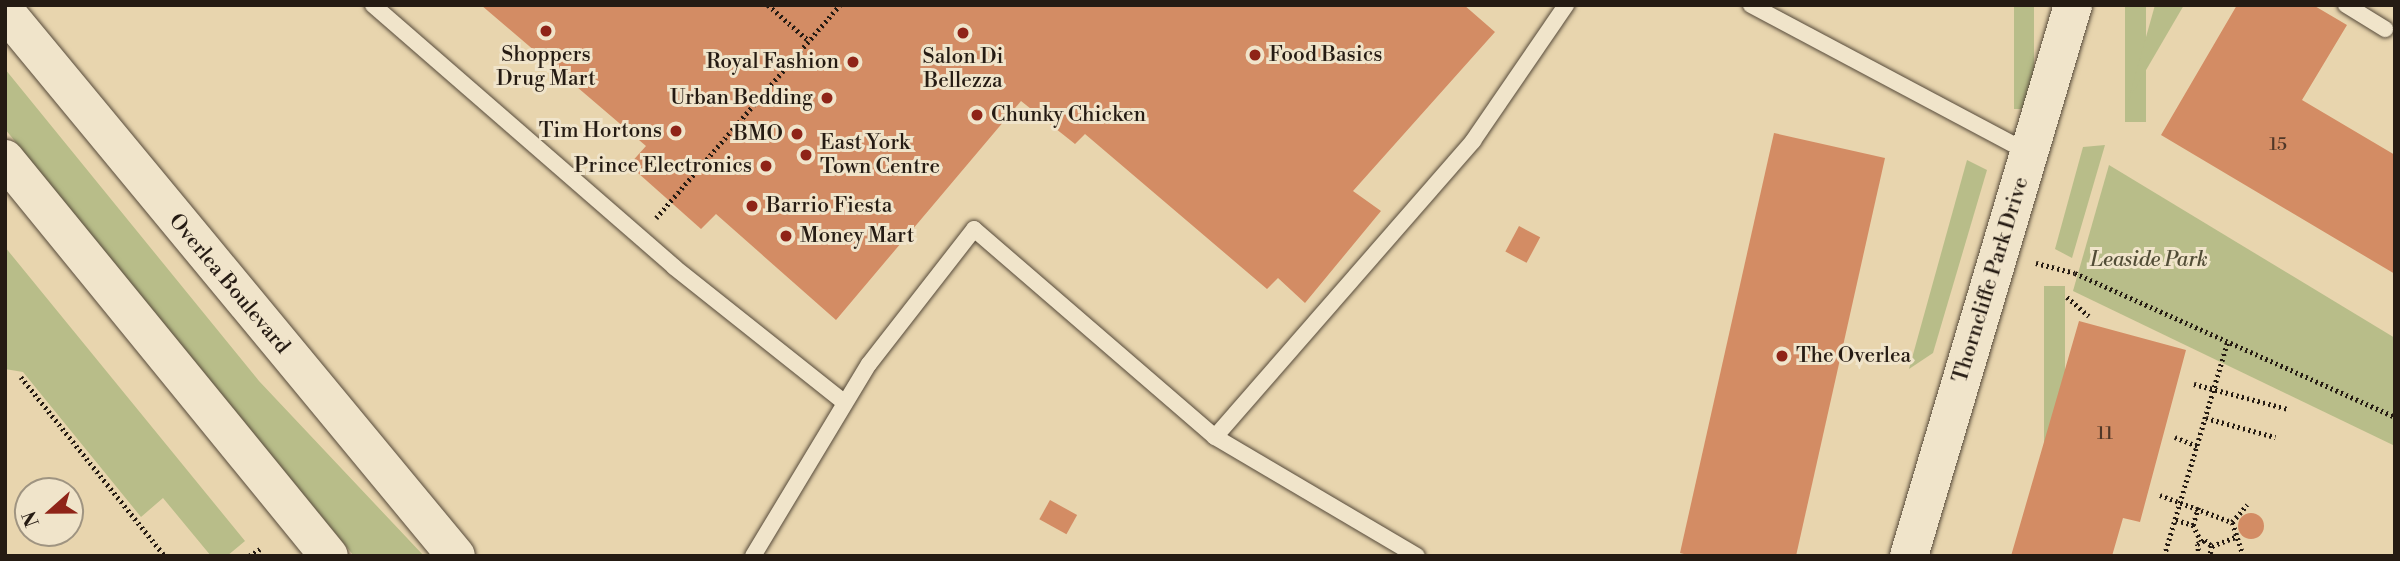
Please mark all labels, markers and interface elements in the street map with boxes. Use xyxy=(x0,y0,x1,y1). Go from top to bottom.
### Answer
marker: Shoppers Drug Mart xyxy=(538,23,554,39)
marker: Salon Di Bellezza xyxy=(955,25,971,41)
place label: Shoppers Drug Mart xyxy=(496,42,596,92)
place label: Food Basics xyxy=(1269,42,1382,68)
place label: Salon Di Bellezza xyxy=(923,44,1003,94)
marker: Food Basics xyxy=(1247,47,1263,63)
place label: Royal Fashion xyxy=(706,49,839,75)
marker: Royal Fashion xyxy=(845,54,861,70)
place label: Urban Bedding xyxy=(670,85,813,111)
marker: Urban Bedding xyxy=(819,90,835,106)
place label: Chunky Chicken xyxy=(991,102,1146,128)
marker: Chunky Chicken xyxy=(969,107,985,123)
place label: Tim Hortons xyxy=(539,118,662,144)
place label: BMO xyxy=(733,121,783,147)
marker: Tim Hortons xyxy=(668,123,684,139)
marker: BMO xyxy=(789,126,805,142)
place label: East York Town Centre xyxy=(820,130,940,180)
house number: 15 xyxy=(2269,134,2287,156)
marker: East York Town Centre xyxy=(798,147,814,163)
place label: Prince Electronics xyxy=(574,153,752,179)
marker: Prince Electronics xyxy=(758,158,774,174)
street label: Thorncliffe Park Drive xyxy=(1948,174,2034,386)
place label: Barrio Fiesta xyxy=(766,193,892,219)
marker: Barrio Fiesta xyxy=(744,198,760,214)
street label: Overlea Boulevard xyxy=(163,209,295,359)
place label: Money Mart xyxy=(800,223,914,249)
marker: Money Mart xyxy=(778,228,794,244)
park label: Leaside Park xyxy=(2090,247,2208,273)
place label: The Overlea xyxy=(1796,343,1911,369)
marker: The Overlea xyxy=(1774,348,1790,364)
house number: 11 xyxy=(2097,423,2113,445)
north arrow xyxy=(14,477,84,547)
text: N xyxy=(17,507,45,530)

